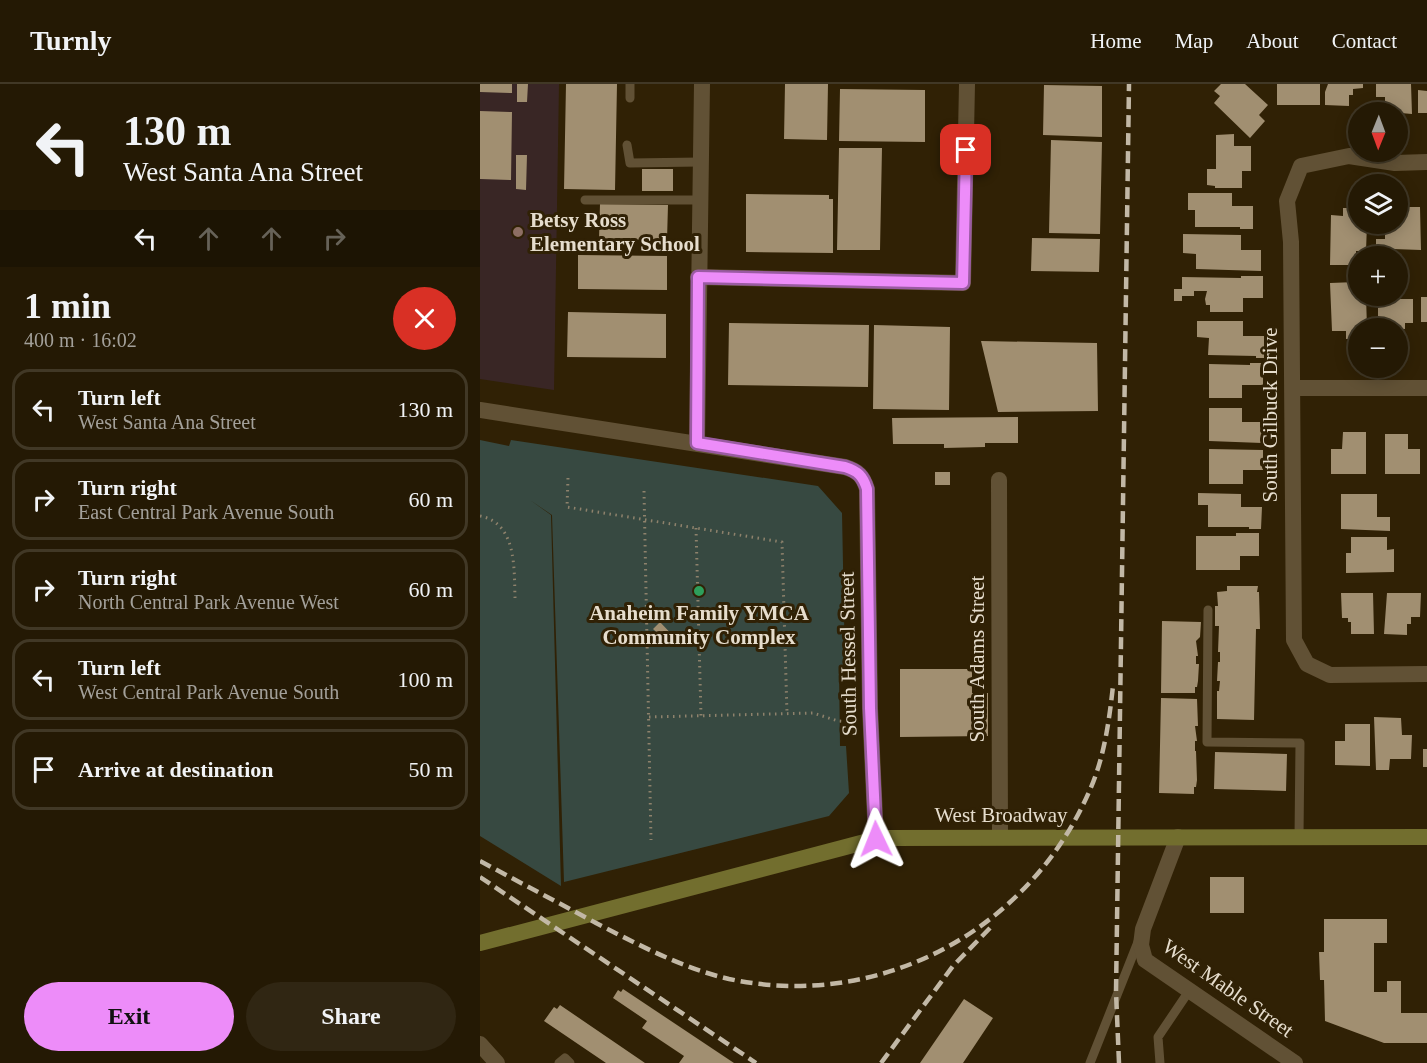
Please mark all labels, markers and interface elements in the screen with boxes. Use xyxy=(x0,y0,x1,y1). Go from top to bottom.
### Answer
text: Turnly xyxy=(30,25,111,56)
text: Home xyxy=(1090,29,1142,53)
text: Map xyxy=(1175,29,1213,53)
text: About xyxy=(1246,29,1299,53)
text: Contact xyxy=(1332,29,1397,53)
north arrow xyxy=(1348,102,1408,162)
map controls xyxy=(1348,102,1408,378)
icon: left xyxy=(24,108,102,186)
text: 130 m xyxy=(123,108,232,154)
pin xyxy=(940,124,991,175)
icon: arrive xyxy=(949,133,982,166)
text: West Santa Ana Street xyxy=(123,157,363,187)
button: layers xyxy=(1348,174,1408,234)
place label: Betsy Ross Elementary School xyxy=(530,208,700,256)
icon: left xyxy=(129,222,162,255)
icon: ahead xyxy=(192,222,225,255)
icon: ahead xyxy=(255,222,288,255)
icon: right xyxy=(318,222,351,255)
marker: Betsy Ross Elementary School xyxy=(511,225,525,239)
button: + xyxy=(1348,246,1408,306)
text: 1 min xyxy=(24,286,111,326)
button: close xyxy=(393,287,456,350)
button: − xyxy=(1348,318,1408,378)
street label: South Gilbuck Drive xyxy=(1258,328,1282,502)
text: 400 m · 16:02 xyxy=(24,329,137,351)
text: Turn left xyxy=(78,385,161,410)
icon: left xyxy=(27,393,60,426)
text: 130 m xyxy=(397,397,453,422)
text: West Santa Ana Street xyxy=(78,411,256,433)
text: Turn right xyxy=(78,475,177,500)
icon: right xyxy=(27,483,60,516)
text: 60 m xyxy=(408,487,453,512)
text: East Central Park Avenue South xyxy=(78,501,334,523)
text: Turn right xyxy=(78,565,177,590)
street label: South Hessel Street xyxy=(835,571,861,736)
icon: right xyxy=(27,573,60,606)
street label: South Adams Street xyxy=(965,575,989,742)
text: 60 m xyxy=(408,577,453,602)
marker: Anaheim Family YMCA Community Complex xyxy=(692,584,706,598)
text: North Central Park Avenue West xyxy=(78,591,339,613)
place label: Anaheim Family YMCA Community Complex xyxy=(589,601,810,649)
text: Turn left xyxy=(78,655,161,680)
icon: left xyxy=(27,663,60,696)
text: 100 m xyxy=(397,667,453,692)
text: West Central Park Avenue South xyxy=(78,681,339,703)
icon: arrive xyxy=(27,753,60,786)
text: Arrive at destination xyxy=(78,757,274,782)
text: 50 m xyxy=(408,757,453,782)
street label: West Broadway xyxy=(934,803,1068,827)
position arrow xyxy=(844,807,908,871)
street label: West Mable Street xyxy=(1158,934,1298,1042)
button: Exit xyxy=(24,982,234,1051)
button: Share xyxy=(246,982,456,1051)

